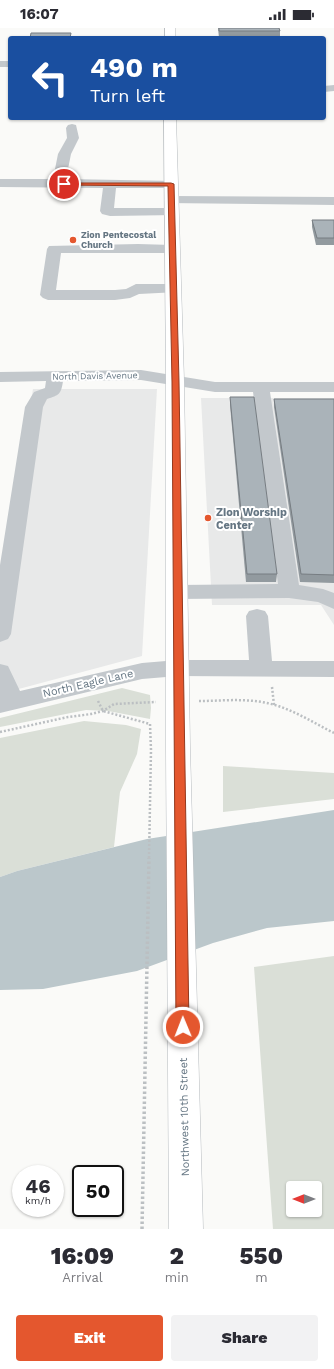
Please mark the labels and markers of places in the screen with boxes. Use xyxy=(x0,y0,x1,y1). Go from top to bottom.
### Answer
pin xyxy=(47,167,81,201)
place label: Zion Pentecostal Church xyxy=(81,230,156,250)
marker: Zion Pentecostal Church xyxy=(68,235,78,245)
place label: Zion Worship Center xyxy=(216,506,287,532)
marker: Zion Worship Center xyxy=(203,513,213,523)

